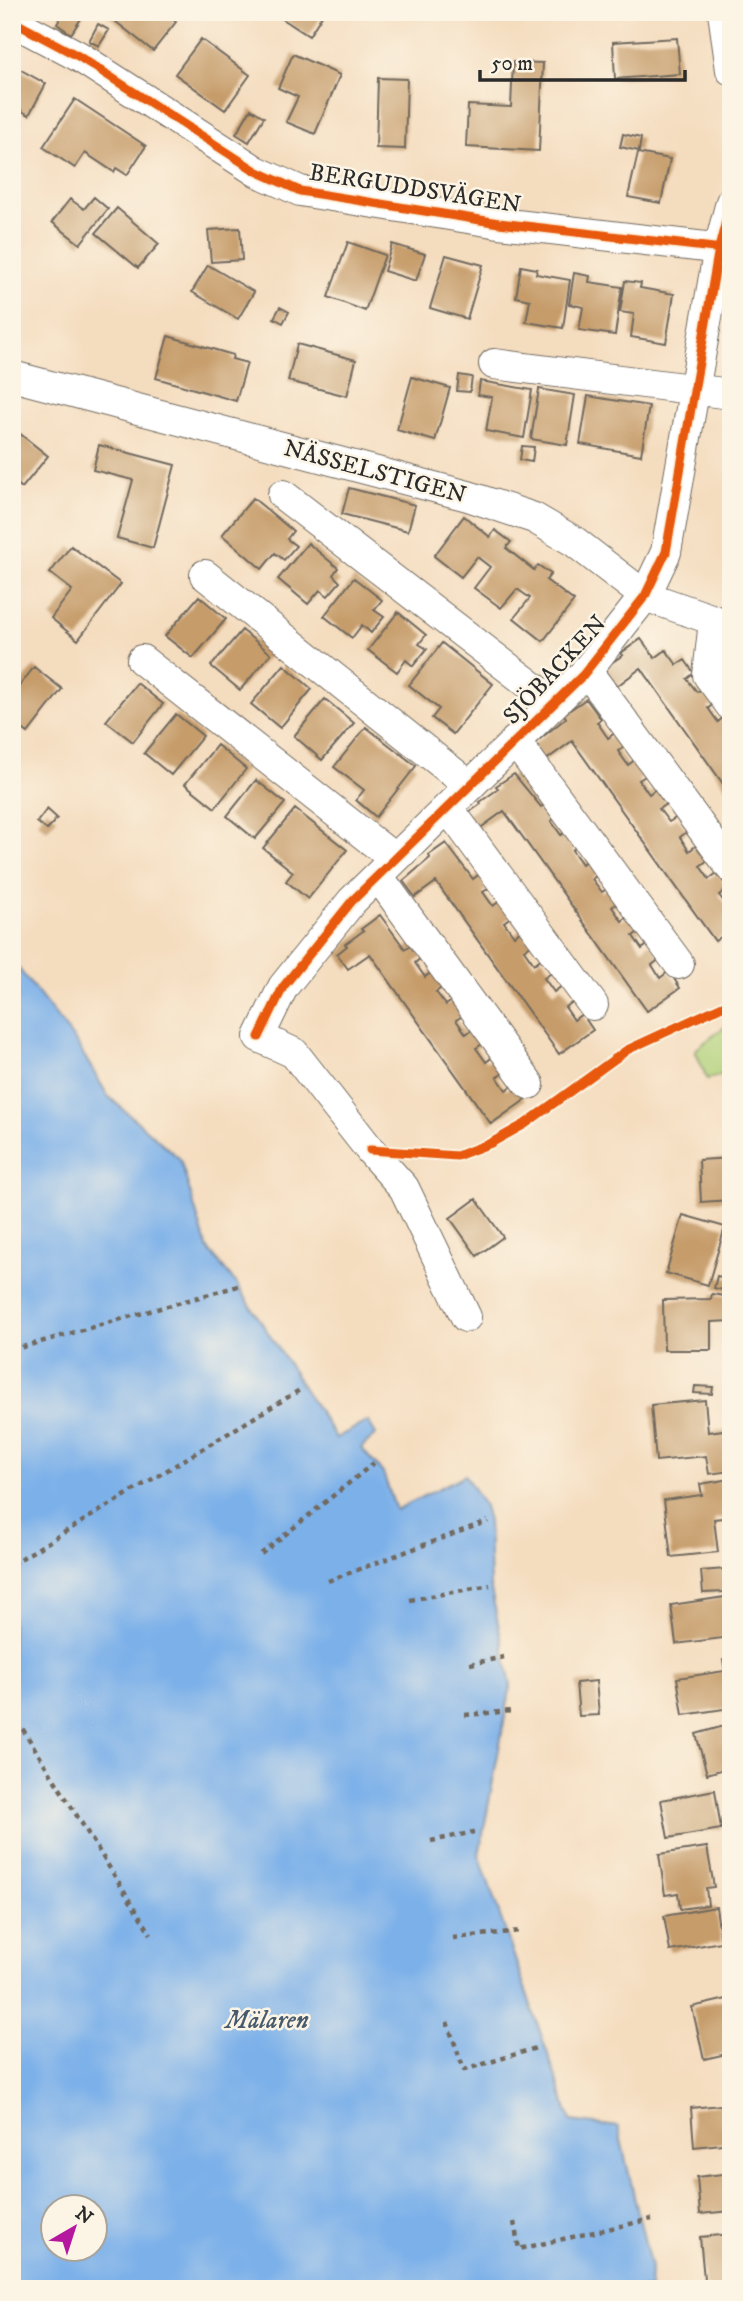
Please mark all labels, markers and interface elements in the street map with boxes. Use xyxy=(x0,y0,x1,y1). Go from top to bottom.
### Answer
scale bar xyxy=(480,38,685,82)
text: 50 m xyxy=(491,51,533,77)
street label: BERGUDDSVÄGEN xyxy=(307,157,523,221)
street label: NÄSSELSTIGEN xyxy=(280,433,470,511)
street label: SJÖBACKEN xyxy=(497,609,613,731)
water label: Mälaren xyxy=(223,2004,309,2037)
north arrow xyxy=(38,2192,108,2262)
text: N xyxy=(70,2202,97,2230)

